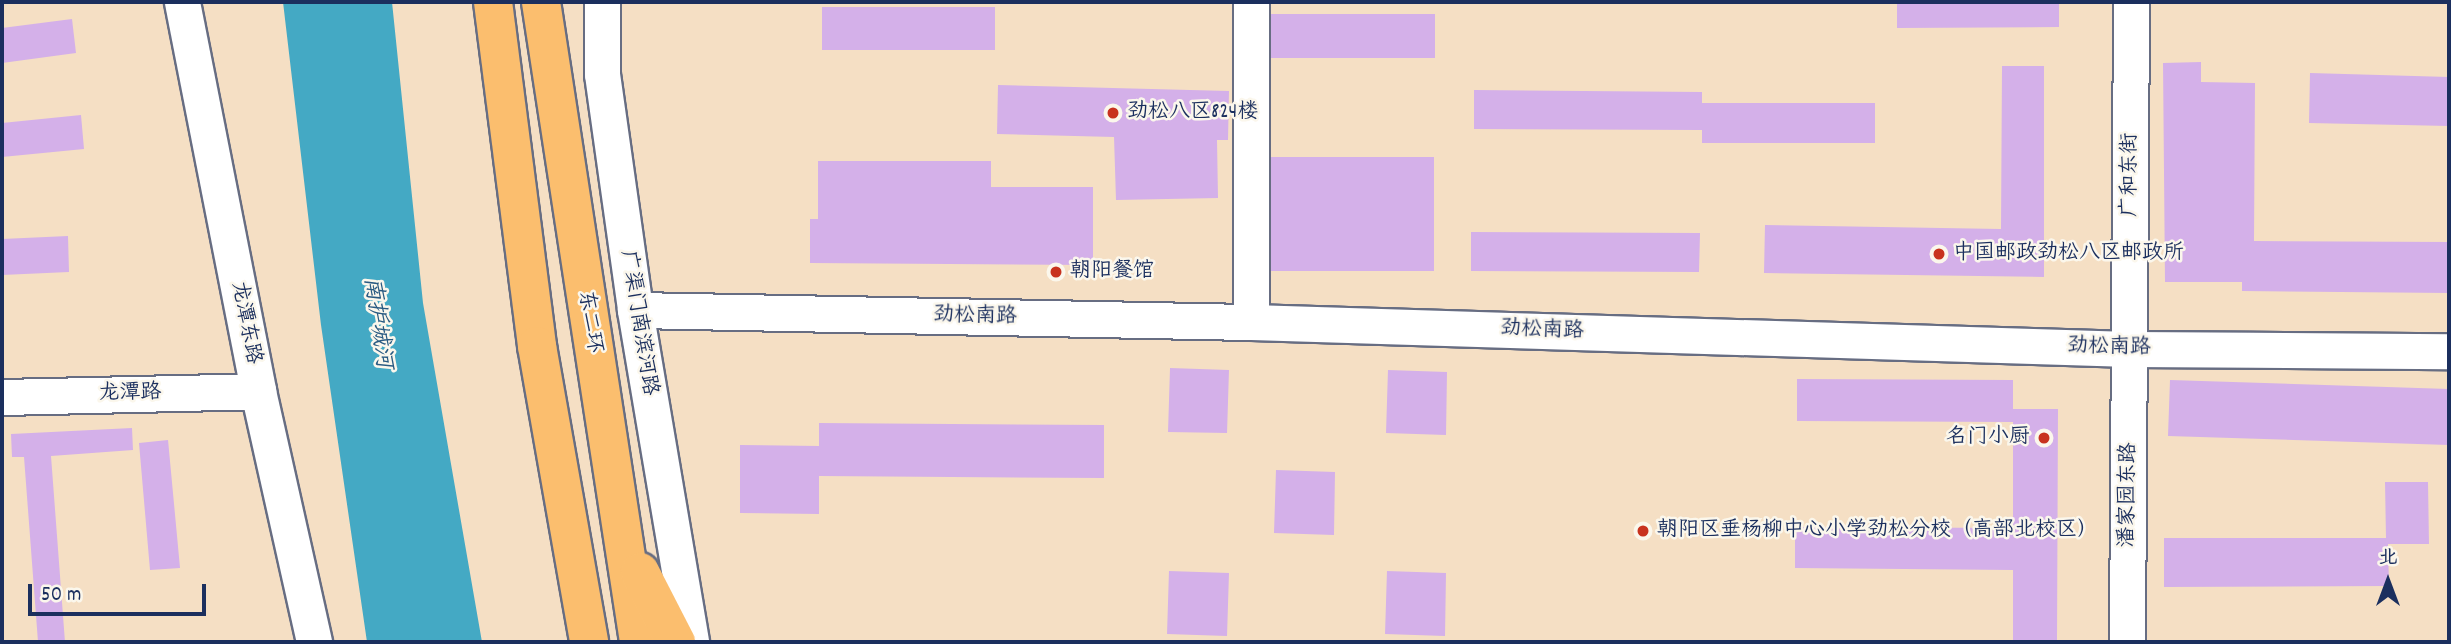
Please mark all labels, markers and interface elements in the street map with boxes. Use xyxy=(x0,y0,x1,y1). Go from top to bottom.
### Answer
place label: 劲松八区824楼 xyxy=(1127,100,1258,126)
marker: 劲松八区824楼 xyxy=(1105,105,1121,121)
street label: 广和东街 xyxy=(2118,133,2144,217)
place label: 中国邮政劲松八区邮政所 xyxy=(1953,241,2184,267)
marker: 中国邮政劲松八区邮政所 xyxy=(1931,246,1947,262)
street label: 广渠门南滨河路 xyxy=(614,248,662,398)
place label: 朝阳餐馆 xyxy=(1070,259,1154,285)
marker: 朝阳餐馆 xyxy=(1048,264,1064,280)
water label: 南护城河 xyxy=(356,276,396,370)
street label: 龙潭东路 xyxy=(225,279,265,367)
street label: 东二环 xyxy=(572,289,606,355)
street label: 劲松南路 xyxy=(933,304,1017,330)
street label: 劲松南路 xyxy=(1500,317,1584,345)
street label: 劲松南路 xyxy=(2067,335,2151,361)
street label: 龙潭路 xyxy=(98,381,162,407)
place label: 名门小厨 xyxy=(1946,425,2030,451)
marker: 名门小厨 xyxy=(2036,430,2052,446)
street label: 潘家园东路 xyxy=(2115,442,2143,548)
place label: 朝阳区垂杨柳中心小学劲松分校（高部北校区） xyxy=(1657,518,2098,544)
marker: 朝阳区垂杨柳中心小学劲松分校（高部北校区） xyxy=(1635,523,1651,539)
north arrow xyxy=(2353,546,2423,616)
text: 北 xyxy=(2378,546,2398,573)
scale bar xyxy=(32,570,210,614)
text: 50 m xyxy=(41,581,81,611)

